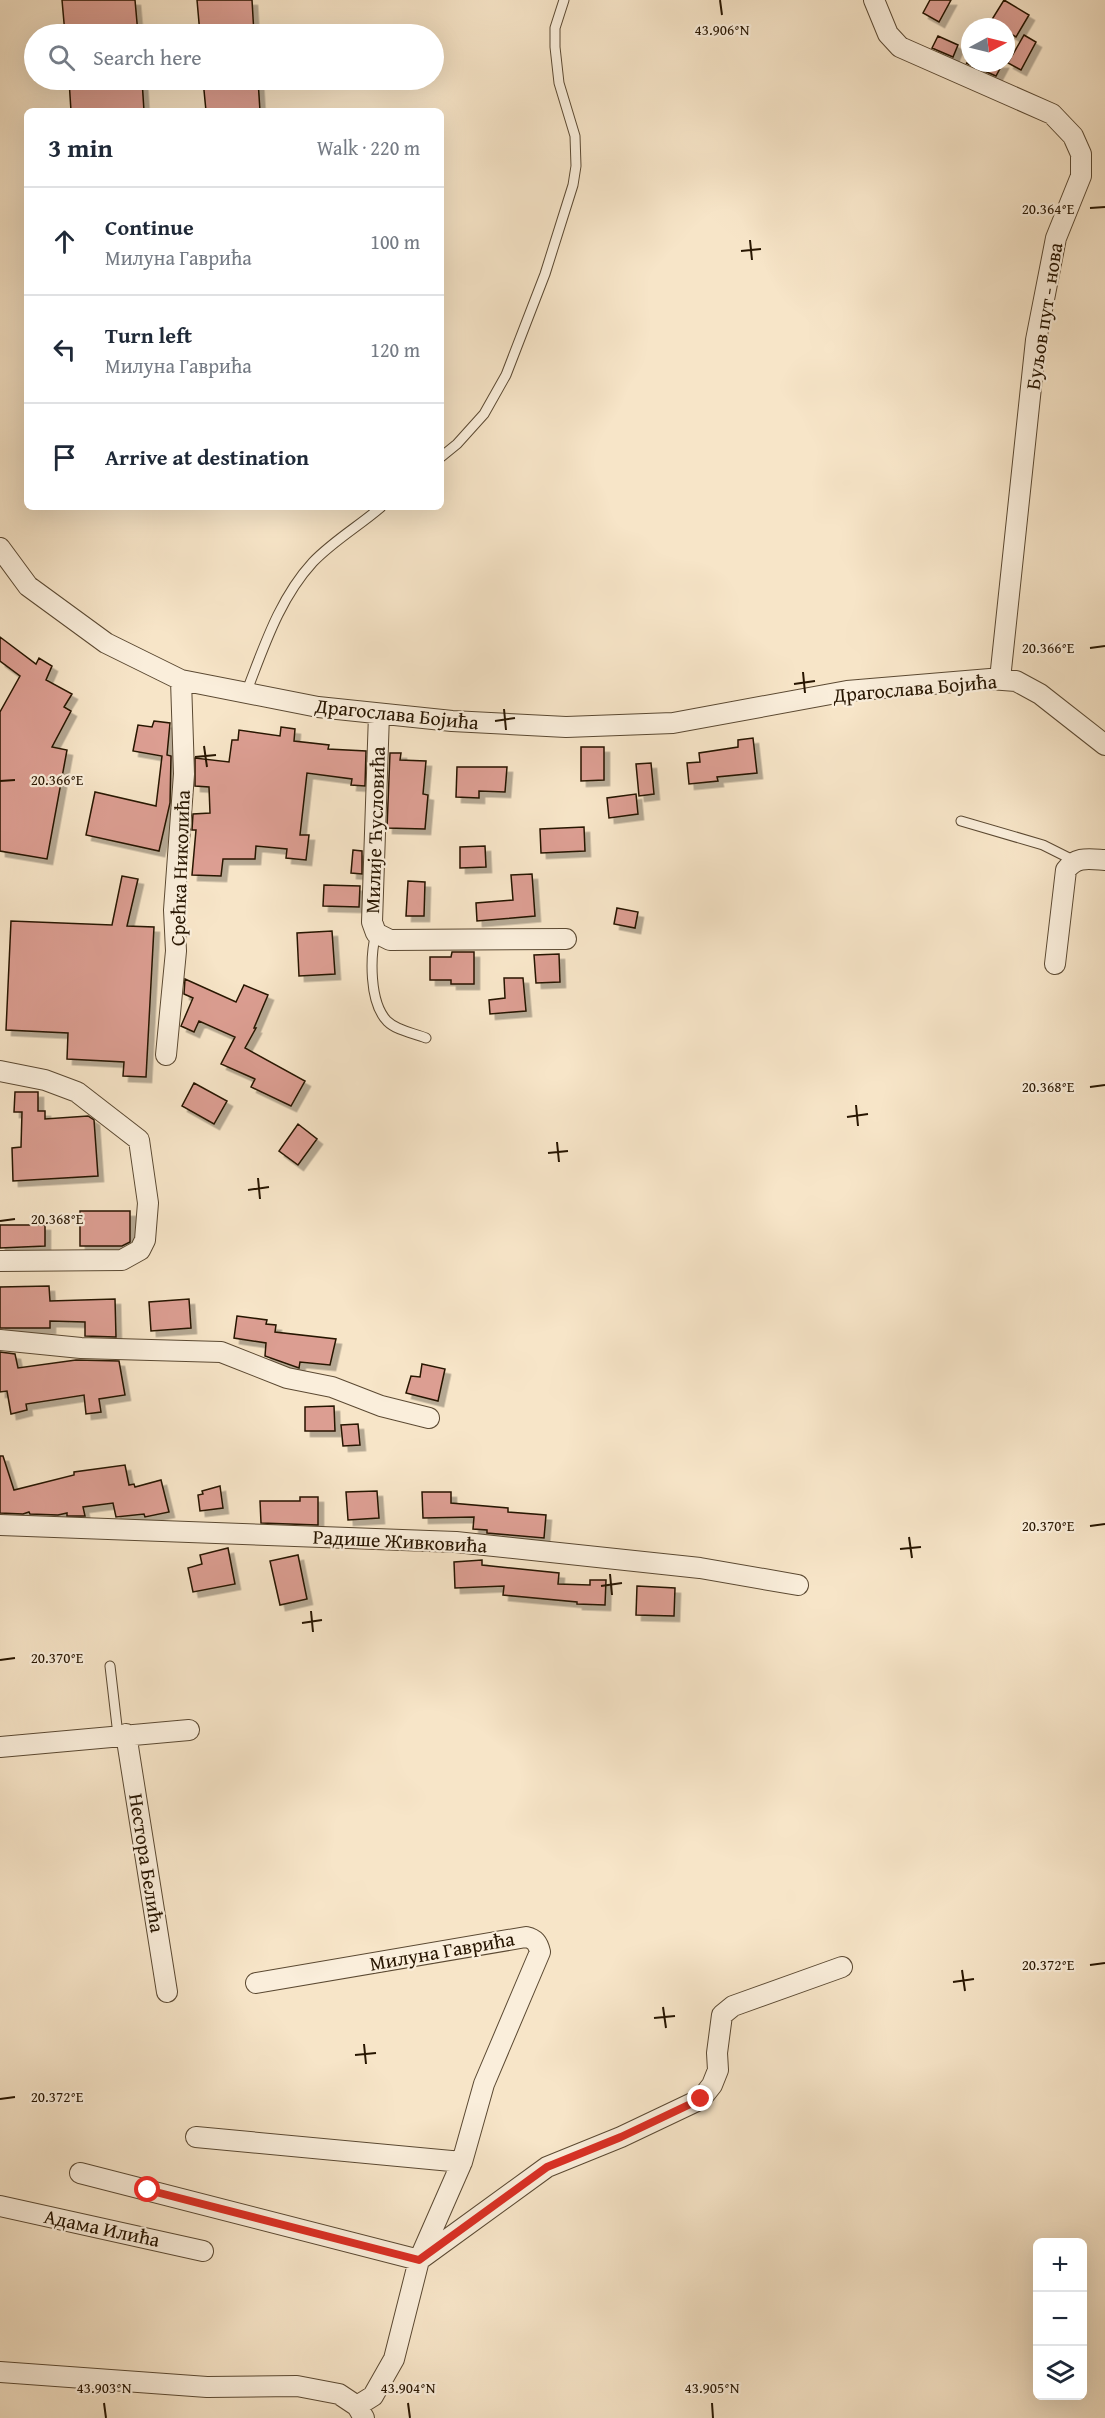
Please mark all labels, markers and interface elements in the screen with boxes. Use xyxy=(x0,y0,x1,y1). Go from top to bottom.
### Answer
north arrow xyxy=(961,18,1015,72)
text: 43.906°N xyxy=(695,19,750,40)
search box xyxy=(24,24,444,90)
icon: search xyxy=(45,41,78,74)
text: Search here xyxy=(93,41,202,73)
text: 3 min xyxy=(48,128,113,167)
text: Walk · 220 m xyxy=(317,133,420,162)
text: 20.364°E xyxy=(1022,198,1075,219)
text: Continue xyxy=(105,211,194,243)
icon: ahead xyxy=(48,225,81,258)
text: 100 m xyxy=(370,227,420,256)
street label: Буљов пут - нова xyxy=(1018,240,1070,392)
text: Милуна Гаврића xyxy=(105,243,252,272)
text: Turn left xyxy=(105,319,192,351)
icon: left xyxy=(48,333,81,366)
text: 120 m xyxy=(370,335,420,364)
text: Милуна Гаврића xyxy=(105,351,252,380)
icon: arrive xyxy=(48,441,81,474)
text: Arrive at destination xyxy=(105,441,309,473)
text: 20.366°E xyxy=(1022,637,1075,658)
street label: Драгослава Бојића xyxy=(831,666,999,709)
street label: Драгослава Бојића xyxy=(313,690,481,737)
street label: Милије Ћусловића xyxy=(357,746,392,914)
text: 20.366°E xyxy=(31,769,84,790)
street label: Срећка Николића xyxy=(162,789,197,947)
text: 20.368°E xyxy=(1022,1076,1075,1097)
text: 20.368°E xyxy=(31,1208,84,1229)
text: 20.370°E xyxy=(1022,1515,1075,1536)
street label: Радише Живковића xyxy=(312,1521,488,1560)
text: 20.370°E xyxy=(31,1647,84,1668)
street label: Нестора Белића xyxy=(122,1791,173,1935)
street label: Милуна Гаврића xyxy=(367,1923,517,1978)
text: 20.372°E xyxy=(1022,1954,1075,1975)
route end xyxy=(687,2085,713,2111)
text: 20.372°E xyxy=(31,2086,84,2107)
route start xyxy=(134,2176,160,2202)
street label: Адама Илића xyxy=(41,2201,163,2254)
map controls xyxy=(1033,2238,1087,2400)
button: + xyxy=(1033,2238,1087,2292)
button: − xyxy=(1033,2292,1087,2346)
button: layers xyxy=(1033,2346,1087,2400)
text: 43.903°N xyxy=(77,2377,132,2398)
text: 43.904°N xyxy=(381,2377,436,2398)
text: 43.905°N xyxy=(685,2377,740,2398)

